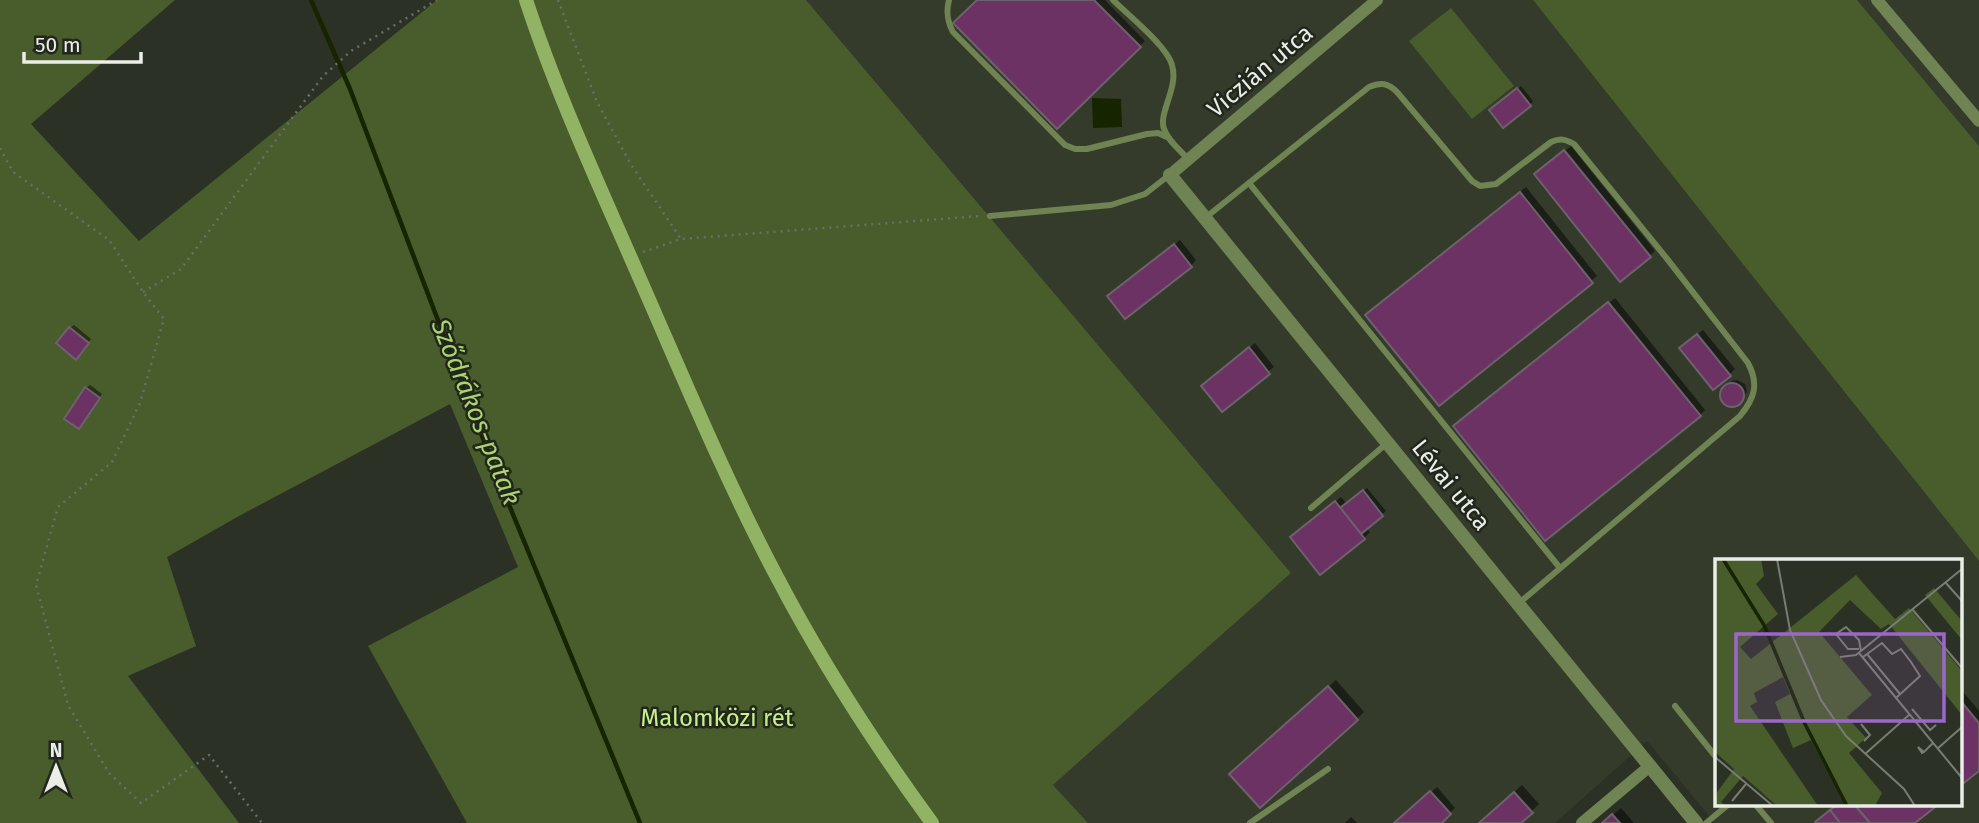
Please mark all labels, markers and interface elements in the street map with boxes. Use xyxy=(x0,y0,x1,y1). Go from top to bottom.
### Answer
street label: Viczián utca xyxy=(1202,19,1318,123)
scale bar xyxy=(24,21,142,65)
text: 50 m xyxy=(35,32,81,58)
water label: Sződrákos-patak xyxy=(424,314,527,509)
street label: Lévai utca xyxy=(1406,434,1496,536)
inset map xyxy=(1715,559,1962,806)
park label: Malomközi rét xyxy=(641,704,794,732)
north arrow xyxy=(21,732,91,802)
text: N xyxy=(50,739,62,762)

